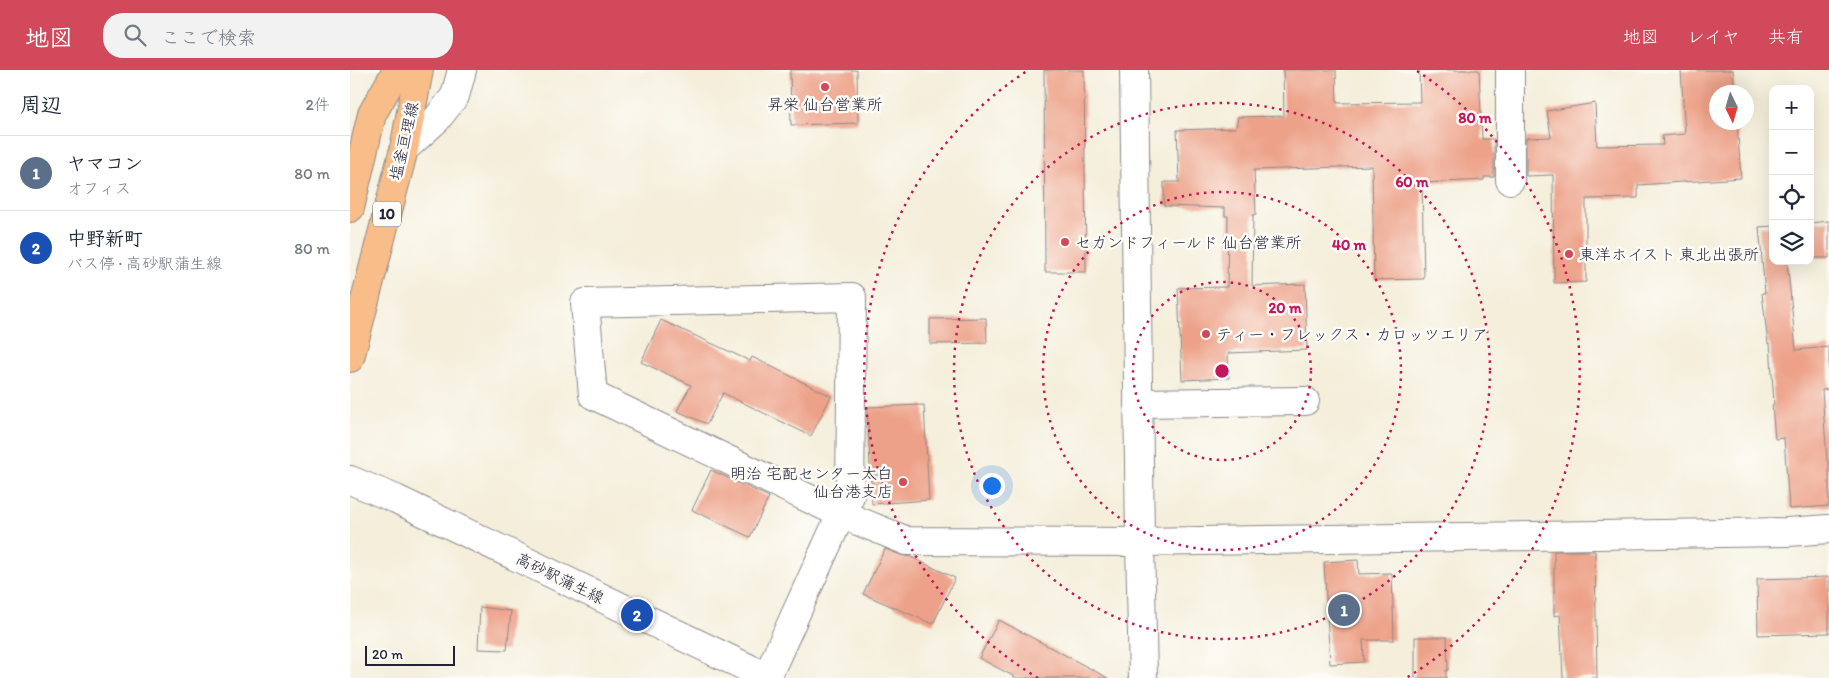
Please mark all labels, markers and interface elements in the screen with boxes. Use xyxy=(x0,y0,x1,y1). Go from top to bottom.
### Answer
search box xyxy=(103,13,453,58)
icon: search xyxy=(121,21,149,49)
text: 地図 xyxy=(25,23,73,52)
text: ここで検索 xyxy=(161,26,256,49)
text: 地図 xyxy=(1623,26,1659,48)
text: レイヤ xyxy=(1687,26,1740,48)
text: 共有 xyxy=(1768,26,1804,48)
marker: 昇栄 仙台営業所 xyxy=(819,81,831,93)
north arrow xyxy=(1709,85,1754,130)
map controls xyxy=(1769,85,1814,265)
button: + xyxy=(1769,85,1814,130)
text: 周辺 xyxy=(20,92,62,117)
text: 2件 xyxy=(306,95,330,114)
place label: 昇栄 仙台営業所 xyxy=(767,95,883,114)
street label: 塩釜亘理線 xyxy=(386,100,422,182)
text: 80 m xyxy=(1458,109,1492,127)
button: − xyxy=(1769,130,1814,175)
text: ヤマコン xyxy=(67,152,143,175)
text: 1 xyxy=(32,164,40,183)
text: 80 m xyxy=(294,164,330,183)
text: 60 m xyxy=(1395,173,1429,191)
button: locate xyxy=(1769,175,1814,220)
text: オフィス xyxy=(67,179,131,198)
road number: 10 xyxy=(373,202,401,226)
button: layers xyxy=(1769,220,1814,265)
text: 中野新町 xyxy=(67,227,143,250)
place label: セカンドフィールド 仙台営業所 xyxy=(1075,233,1302,252)
marker: セカンドフィールド 仙台営業所 xyxy=(1059,236,1071,248)
text: 40 m xyxy=(1332,236,1367,254)
text: 2 xyxy=(32,239,40,258)
text: 80 m xyxy=(294,239,330,258)
place label: 東洋ホイスト 東北出張所 xyxy=(1579,245,1759,264)
marker: 東洋ホイスト 東北出張所 xyxy=(1563,248,1575,260)
text: バス停 · 高砂駅蒲生線 xyxy=(67,254,222,273)
text: 20 m xyxy=(1268,299,1302,317)
place label: ティー・フレックス・カロッツエリア xyxy=(1216,325,1488,344)
marker: ティー・フレックス・カロッツエリア xyxy=(1200,328,1212,340)
centre of rings xyxy=(1213,362,1231,380)
place label: 明治 宅配センター太白 仙台港支店 xyxy=(730,464,893,501)
your location xyxy=(979,473,1005,499)
marker: 明治 宅配センター太白 仙台港支店 xyxy=(897,476,909,488)
street label: 高砂駅蒲生線 xyxy=(513,548,607,608)
pin: 1 xyxy=(1328,591,1360,629)
pin: 2 xyxy=(621,596,653,634)
scale bar xyxy=(365,643,455,666)
text: 20 m xyxy=(372,646,403,663)

